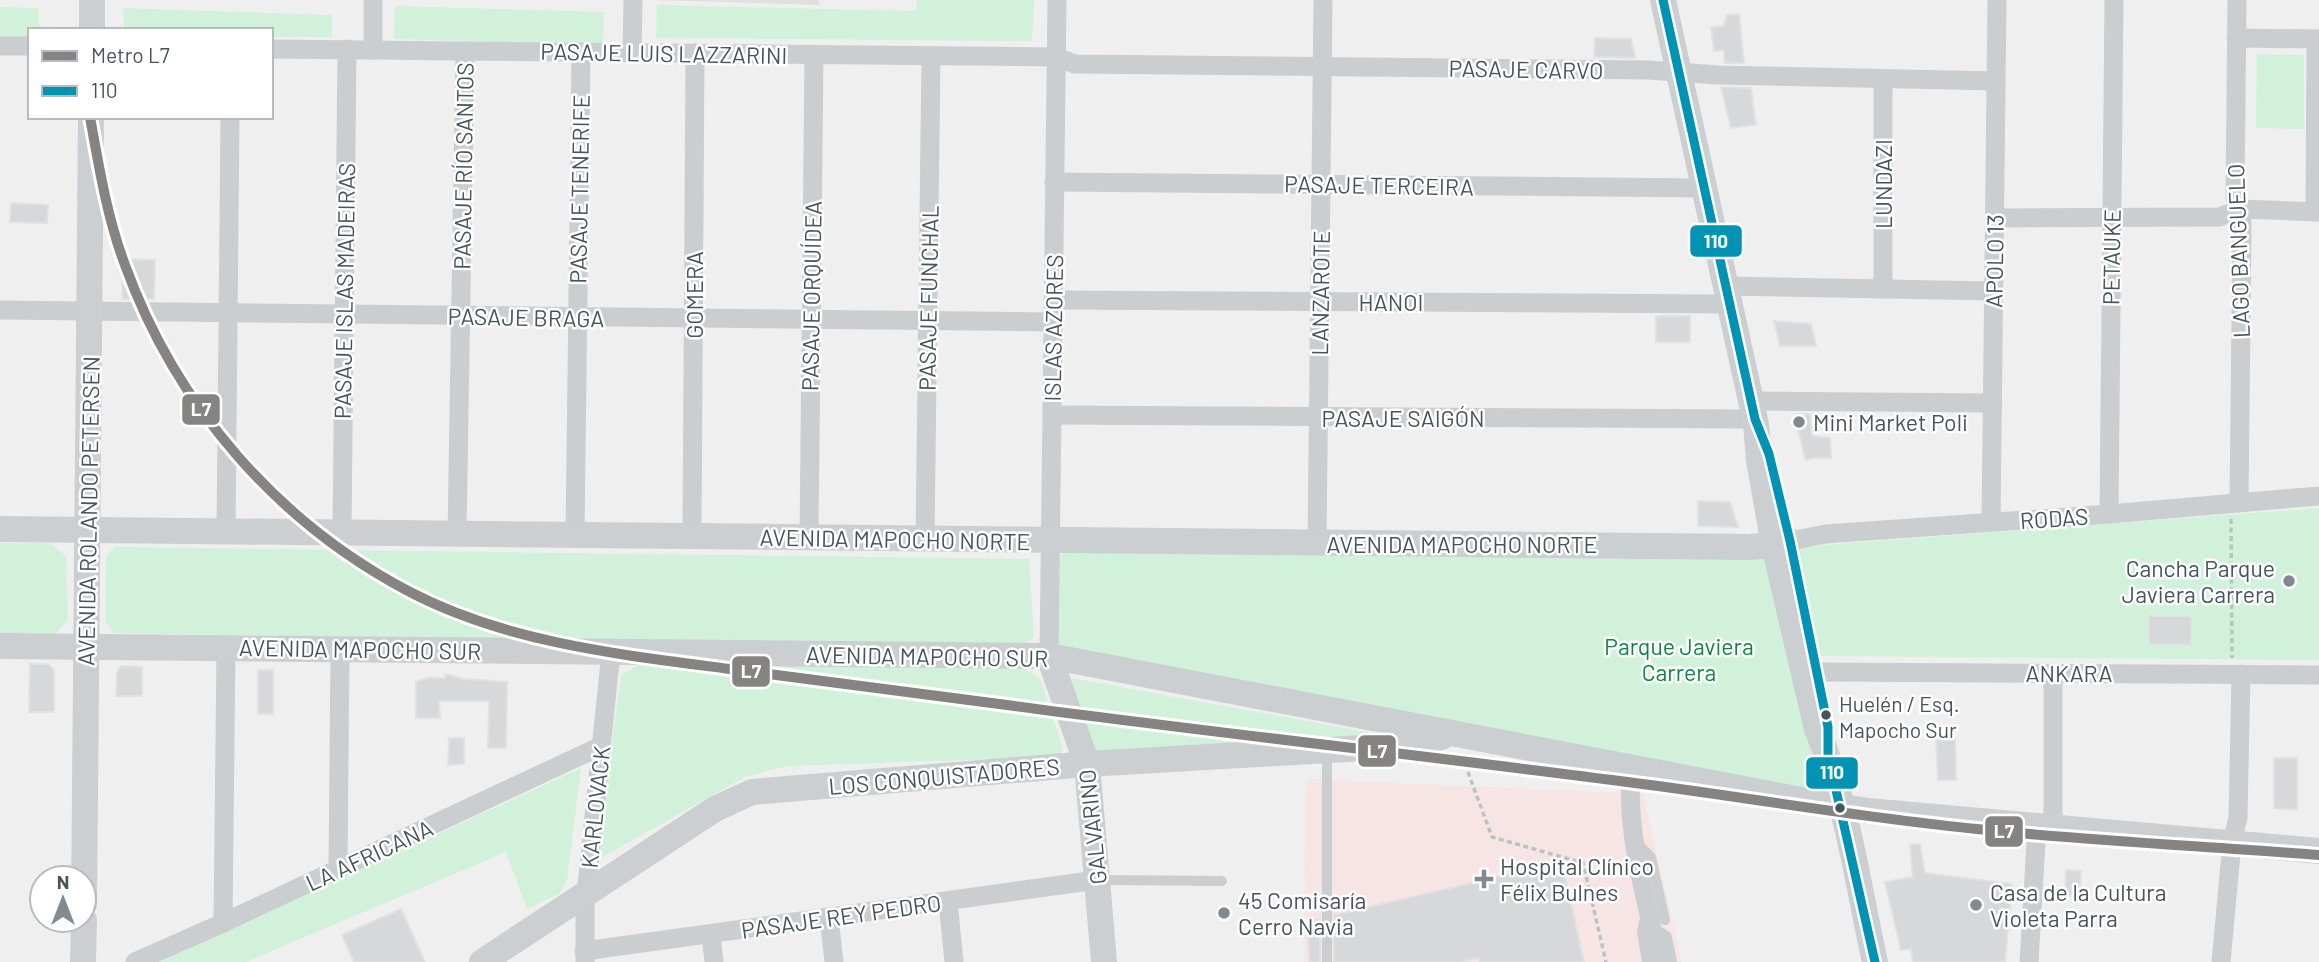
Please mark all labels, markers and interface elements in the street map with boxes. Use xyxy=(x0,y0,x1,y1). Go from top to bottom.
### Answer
legend xyxy=(28,28,273,119)
street label: PASAJE LUIS LAZZARINI xyxy=(540,37,788,69)
text: Metro L7 xyxy=(91,42,170,67)
street label: PASAJE CARVO xyxy=(1448,54,1604,84)
street label: PASAJE RÍO SANTOS xyxy=(447,62,479,270)
text: 110 xyxy=(91,77,118,102)
street label: PASAJE TENERIFE xyxy=(563,94,595,284)
street label: LUNDAZI xyxy=(1869,139,1897,229)
street label: PASAJE ISLAS MADEIRAS xyxy=(328,163,360,419)
street label: LAGO BANGUELO xyxy=(2221,163,2255,339)
street label: PASAJE TERCEIRA xyxy=(1284,169,1474,201)
street label: PASAJE ORQUÍDEA xyxy=(795,201,827,391)
street label: PASAJE FUNCHAL xyxy=(912,205,944,391)
street label: PETAUKE xyxy=(2096,209,2126,305)
street label: APOLO 13 xyxy=(1979,214,2009,308)
line badge: 110 xyxy=(1689,224,1743,258)
text: 110 xyxy=(1704,229,1728,252)
street label: LANZAROTE xyxy=(1305,230,1335,356)
street label: GOMERA xyxy=(680,251,708,339)
street label: ISLAS AZORES xyxy=(1038,254,1068,402)
street label: HANOI xyxy=(1359,288,1423,316)
street label: PASAJE BRAGA xyxy=(447,302,605,332)
street label: AVENIDA ROLANDO PETERSEN xyxy=(71,356,105,666)
line badge: L7 xyxy=(181,393,221,426)
text: L7 xyxy=(191,397,212,420)
street label: PASAJE SAIGÓN xyxy=(1321,404,1485,432)
place label: Mini Market Poli xyxy=(1813,408,1968,436)
marker: Mini Market Poli xyxy=(1791,414,1807,430)
street label: RODAS xyxy=(2019,502,2089,534)
street label: AVENIDA MAPOCHO NORTE xyxy=(759,523,1031,555)
street label: AVENIDA MAPOCHO NORTE xyxy=(1327,530,1597,558)
place label: Cancha Parque Javiera Carrera xyxy=(2122,554,2275,608)
marker: Cancha Parque Javiera Carrera xyxy=(2281,573,2297,589)
park label: Parque Javiera Carrera xyxy=(1604,632,1754,686)
street label: AVENIDA MAPOCHO SUR xyxy=(239,633,481,665)
street label: AVENIDA MAPOCHO SUR xyxy=(806,640,1048,672)
line badge: L7 xyxy=(731,655,771,688)
text: L7 xyxy=(741,659,762,682)
street label: ANKARA xyxy=(2025,659,2113,687)
place label: Huelén / Esq. Mapocho Sur xyxy=(1839,691,1960,742)
marker: Huelén / Esq. Mapocho Sur xyxy=(1819,708,1833,722)
line badge: L7 xyxy=(1357,734,1397,768)
text: L7 xyxy=(1367,739,1388,762)
street label: KARLOVACK xyxy=(575,744,615,870)
street label: LOS CONQUISTADORES xyxy=(827,752,1061,800)
line badge: 110 xyxy=(1805,756,1859,790)
text: 110 xyxy=(1820,760,1844,783)
street label: GALVARINO xyxy=(1072,768,1112,886)
unlabelled marker xyxy=(1833,801,1847,815)
street label: LA AFRICANA xyxy=(301,813,437,897)
line badge: L7 xyxy=(1984,815,2024,848)
text: L7 xyxy=(1994,819,2015,842)
place label: Hospital Clínico Félix Bulnes xyxy=(1500,852,1654,906)
north arrow xyxy=(28,864,98,934)
marker: Hospital Clínico Félix Bulnes xyxy=(1474,869,1494,889)
text: N xyxy=(57,870,69,893)
place label: Casa de la Cultura Violeta Parra xyxy=(1990,878,2166,932)
place label: 45 Comisaría Cerro Navia xyxy=(1238,886,1366,940)
street label: PASAJE REY PEDRO xyxy=(739,888,943,944)
marker: Casa de la Cultura Violeta Parra xyxy=(1968,897,1984,913)
marker: 45 Comisaría Cerro Navia xyxy=(1216,905,1232,921)

